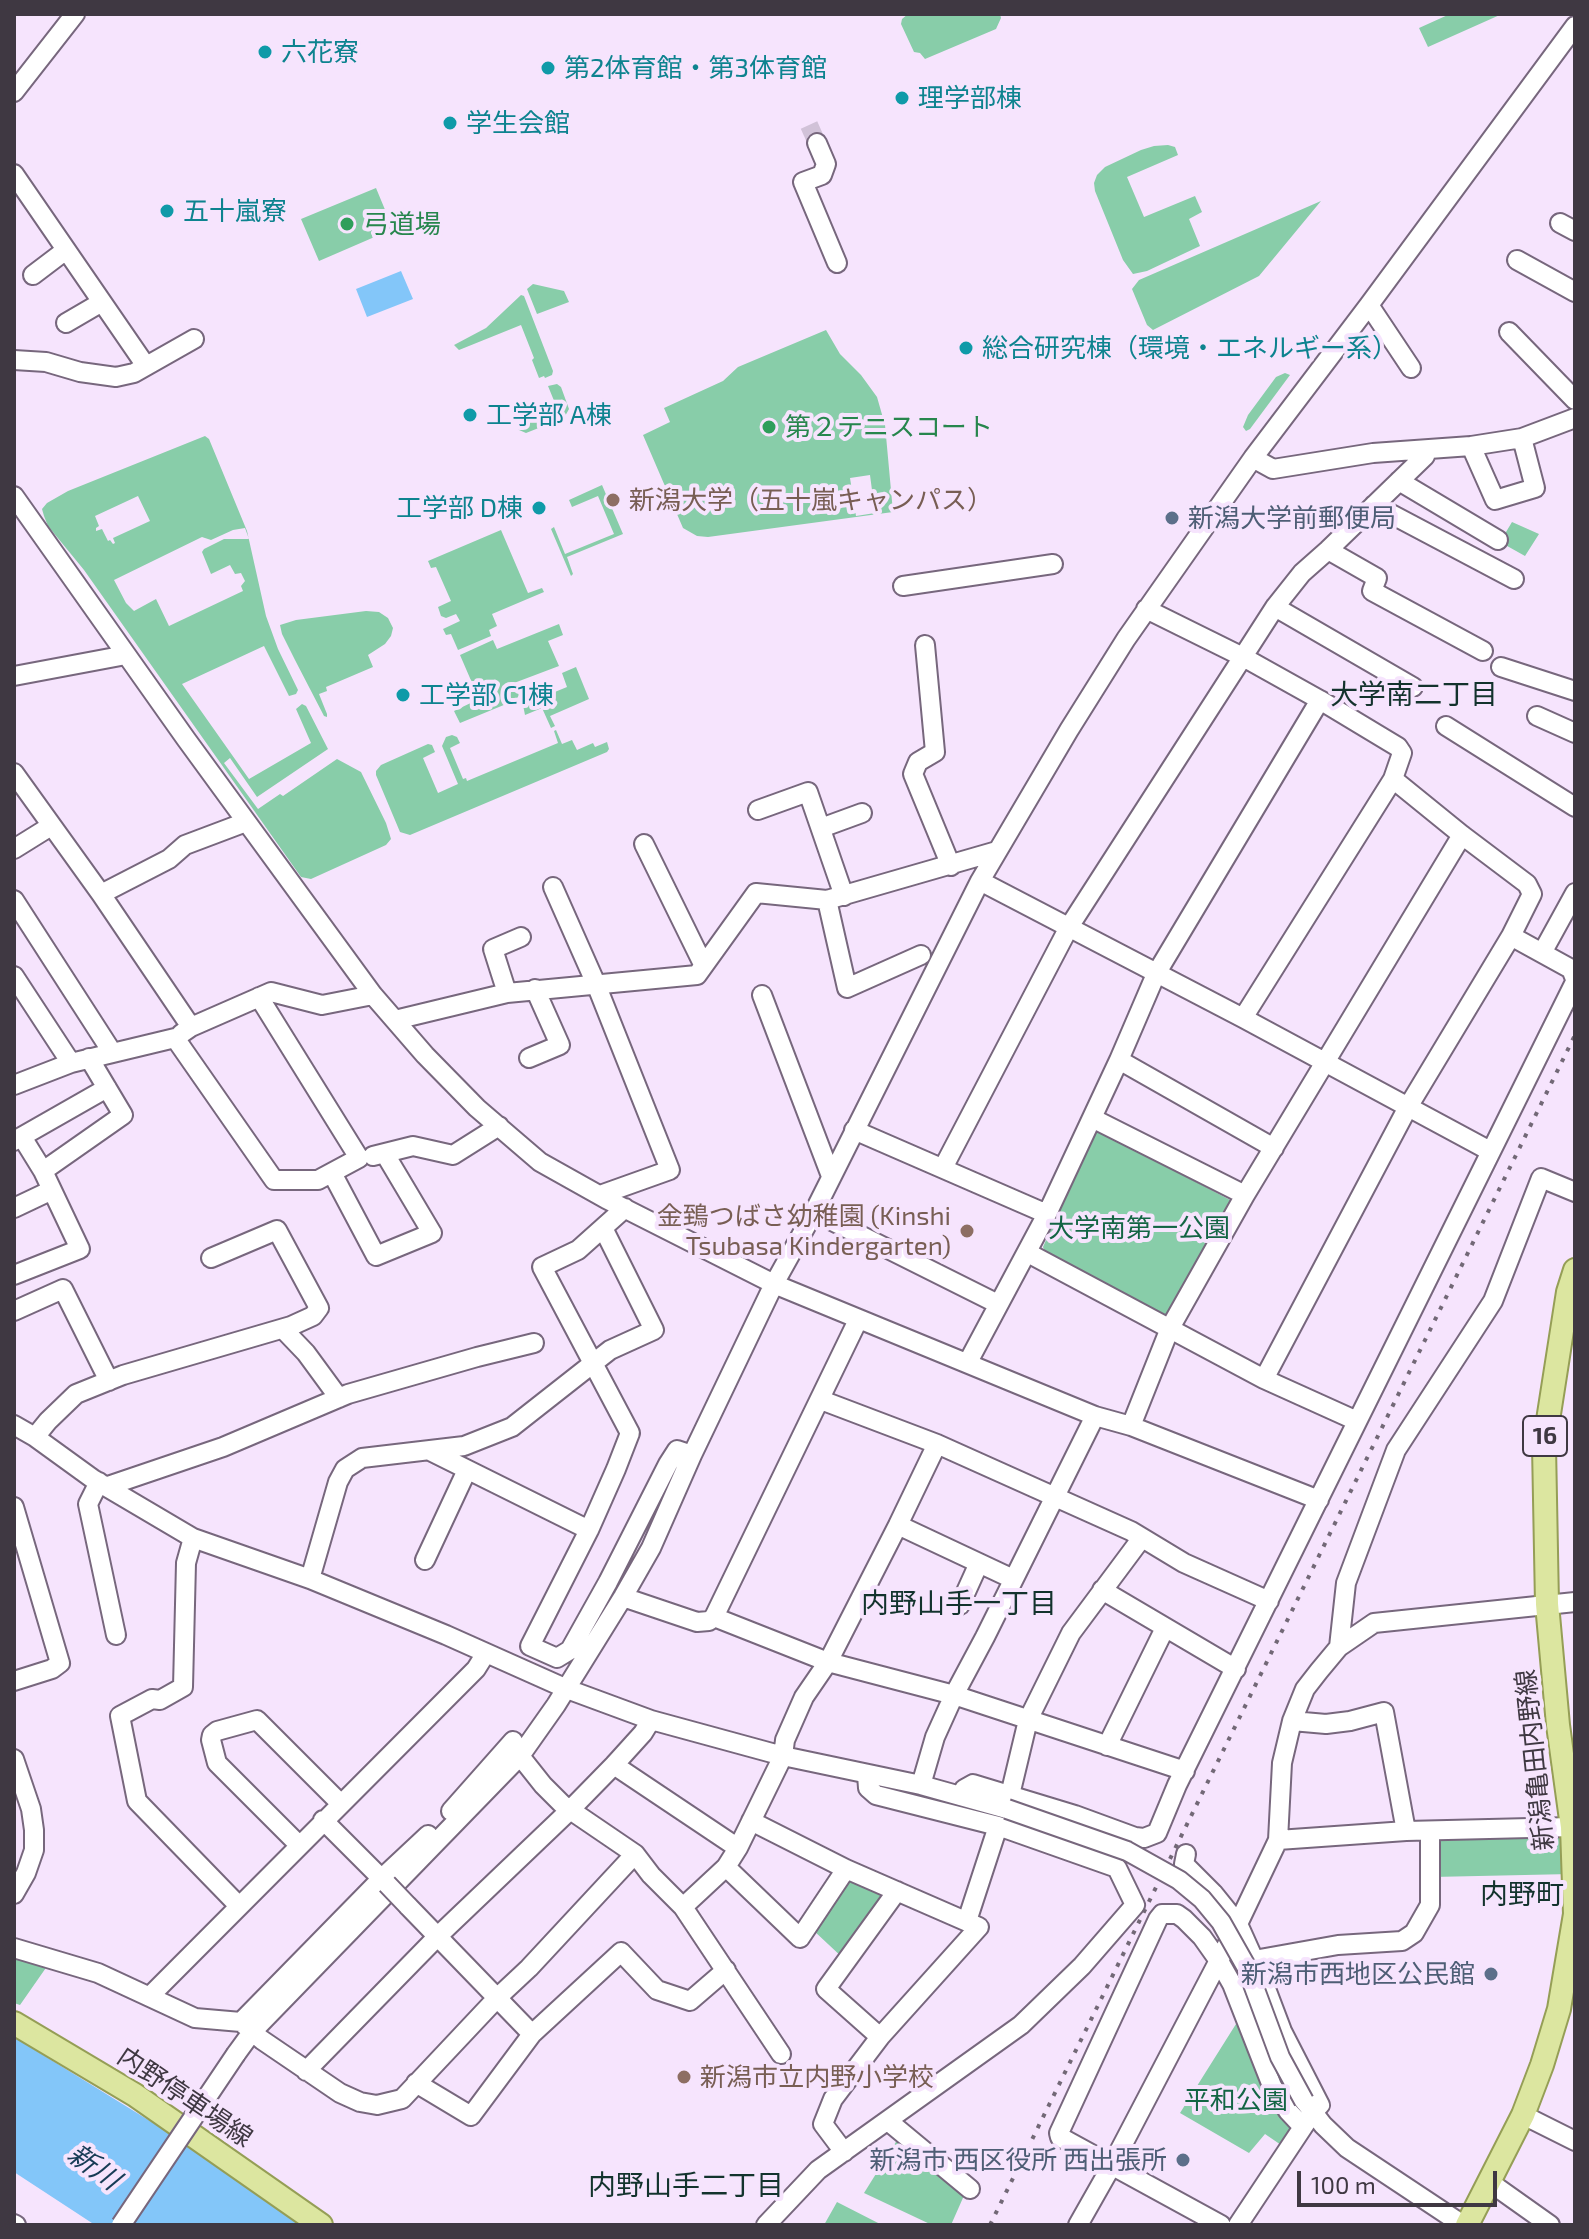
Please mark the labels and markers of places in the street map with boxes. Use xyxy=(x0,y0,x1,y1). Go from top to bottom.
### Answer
place label: 六花寮 xyxy=(281,36,359,68)
marker: 六花寮 xyxy=(256,43,274,61)
place label: 第2体育館・第3体育館 xyxy=(564,52,827,84)
marker: 第2体育館・第3体育館 xyxy=(539,59,557,77)
place label: 理学部棟 xyxy=(918,82,1022,114)
marker: 理学部棟 xyxy=(893,89,911,107)
place label: 学生会館 xyxy=(466,107,570,139)
marker: 学生会館 xyxy=(441,114,459,132)
place label: 五十嵐寮 xyxy=(183,195,287,227)
marker: 五十嵐寮 xyxy=(158,202,176,220)
place label: 弓道場 xyxy=(363,208,441,240)
marker: 弓道場 xyxy=(338,215,356,233)
place label: 総合研究棟（環境・エネルギー系） xyxy=(982,332,1398,364)
marker: 総合研究棟（環境・エネルギー系） xyxy=(957,339,975,357)
place label: 工学部 A棟 xyxy=(486,399,612,431)
marker: 工学部 A棟 xyxy=(461,406,479,424)
place label: 第２テニスコート xyxy=(785,411,993,443)
marker: 第２テニスコート xyxy=(760,418,778,436)
place label: 新潟大学（五十嵐キャンパス） xyxy=(629,484,993,516)
marker: 新潟大学（五十嵐キャンパス） xyxy=(604,491,622,509)
place label: 工学部 D棟 xyxy=(396,492,523,524)
marker: 工学部 D棟 xyxy=(530,499,548,517)
place label: 新潟大学前郵便局 xyxy=(1188,502,1396,534)
marker: 新潟大学前郵便局 xyxy=(1163,509,1181,527)
place label: 工学部 C1棟 xyxy=(419,679,554,711)
marker: 工学部 C1棟 xyxy=(394,686,412,704)
place label: 金鵄つばさ幼稚園 (Kinshi Tsubasa Kindergarten) xyxy=(657,1200,951,1262)
marker: 金鵄つばさ幼稚園 (Kinshi Tsubasa Kindergarten) xyxy=(958,1222,976,1240)
place label: 新潟市西地区公民館 xyxy=(1241,1958,1475,1990)
marker: 新潟市西地区公民館 xyxy=(1482,1965,1500,1983)
place label: 新潟市立内野小学校 xyxy=(700,2061,934,2093)
marker: 新潟市立内野小学校 xyxy=(675,2068,693,2086)
place label: 新潟市 西区役所 西出張所 xyxy=(869,2144,1167,2176)
marker: 新潟市 西区役所 西出張所 xyxy=(1174,2151,1192,2169)

